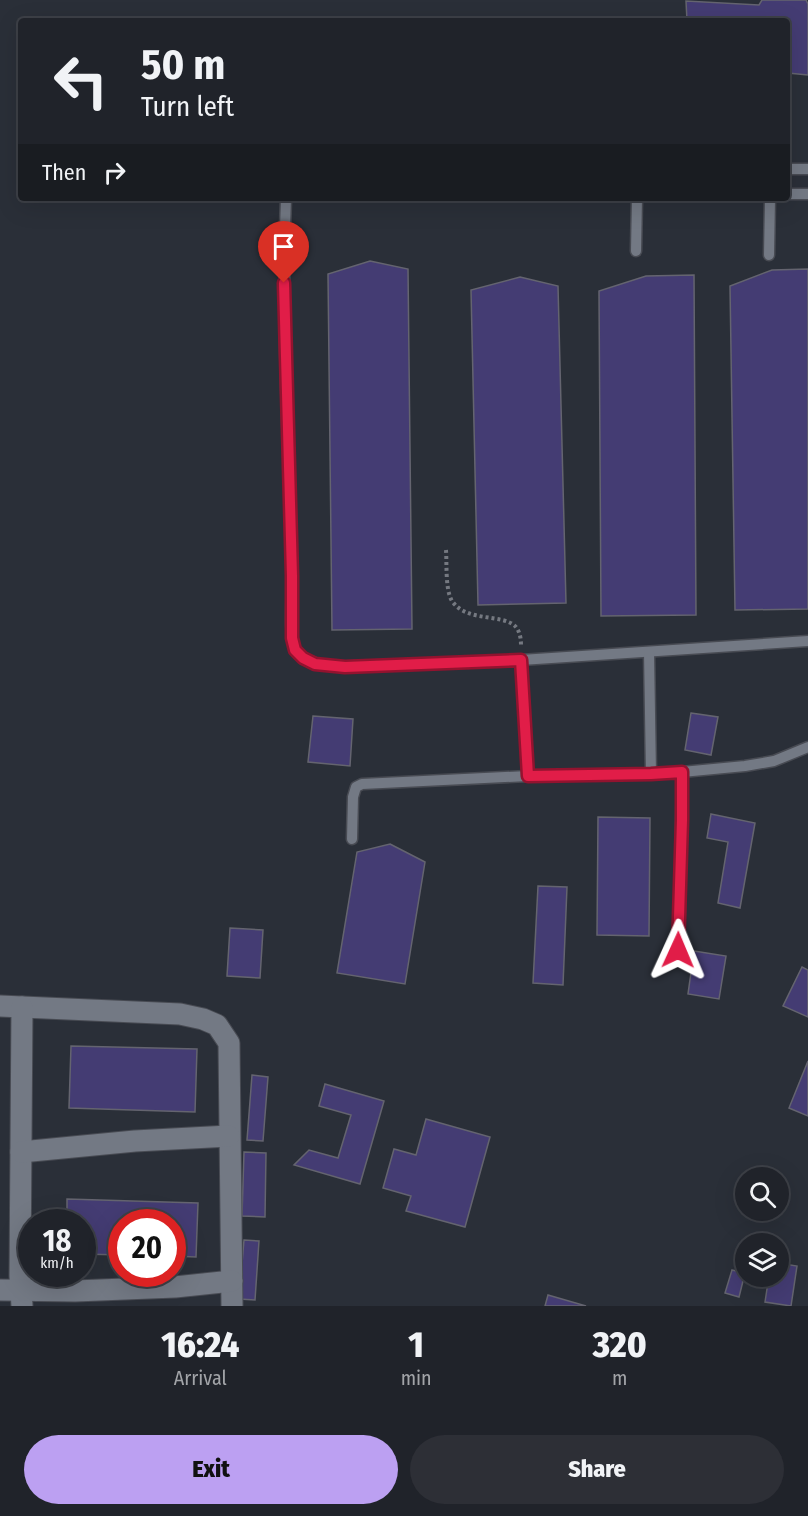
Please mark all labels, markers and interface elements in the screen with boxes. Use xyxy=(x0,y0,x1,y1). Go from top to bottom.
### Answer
text: 50 m xyxy=(141,40,225,90)
icon: left xyxy=(42,42,120,120)
text: Turn left xyxy=(141,91,234,123)
icon: right xyxy=(98,156,131,189)
text: Then xyxy=(42,159,86,186)
pin xyxy=(258,221,309,283)
icon: arrive xyxy=(267,230,300,263)
position arrow xyxy=(646,918,710,982)
map controls xyxy=(735,1167,789,1287)
button: search xyxy=(735,1167,789,1221)
speed limit sign: 20 xyxy=(108,1209,186,1287)
text: 18 xyxy=(43,1223,71,1259)
button: layers xyxy=(735,1233,789,1287)
text: km/h xyxy=(40,1254,74,1272)
text: 16:24 xyxy=(161,1323,239,1367)
text: 1 xyxy=(408,1323,424,1367)
text: 320 xyxy=(593,1323,647,1367)
text: Arrival xyxy=(174,1366,227,1390)
text: min xyxy=(401,1366,432,1390)
text: m xyxy=(612,1366,627,1390)
button: Exit xyxy=(24,1435,398,1504)
button: Share xyxy=(410,1435,784,1504)

